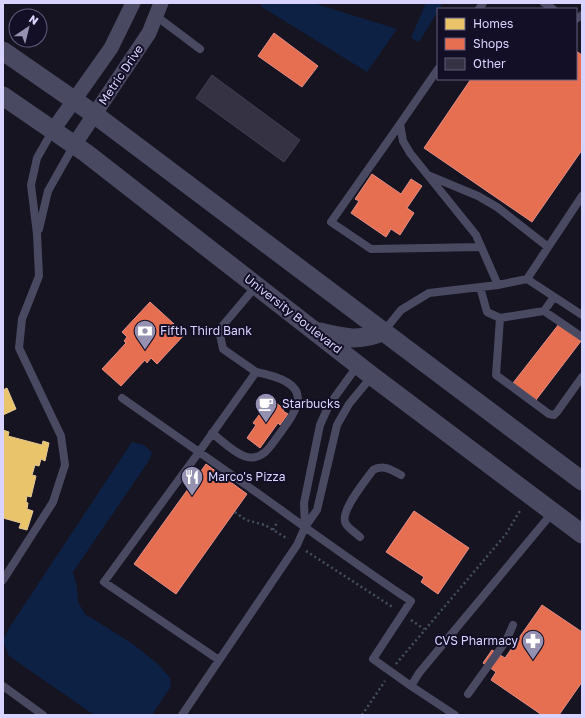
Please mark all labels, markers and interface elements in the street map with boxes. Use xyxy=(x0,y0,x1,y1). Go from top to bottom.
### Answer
north arrow xyxy=(8,8,48,48)
legend xyxy=(437,8,577,80)
text: N xyxy=(27,12,41,27)
text: Homes xyxy=(473,16,513,31)
text: Shops xyxy=(473,36,509,51)
street label: Metric Drive xyxy=(95,42,146,108)
text: Other xyxy=(473,56,506,71)
street label: University Boulevard xyxy=(241,271,345,356)
bank icon: Fifth Third Bank xyxy=(132,318,158,351)
place label: Fifth Third Bank xyxy=(160,323,252,338)
cafe icon: Starbucks xyxy=(253,391,279,424)
place label: Starbucks xyxy=(282,396,340,411)
restaurant icon: Marco's Pizza xyxy=(179,464,205,497)
place label: Marco's Pizza xyxy=(208,469,286,484)
pharmacy icon: CVS Pharmacy xyxy=(520,628,546,661)
place label: CVS Pharmacy xyxy=(434,633,518,648)

